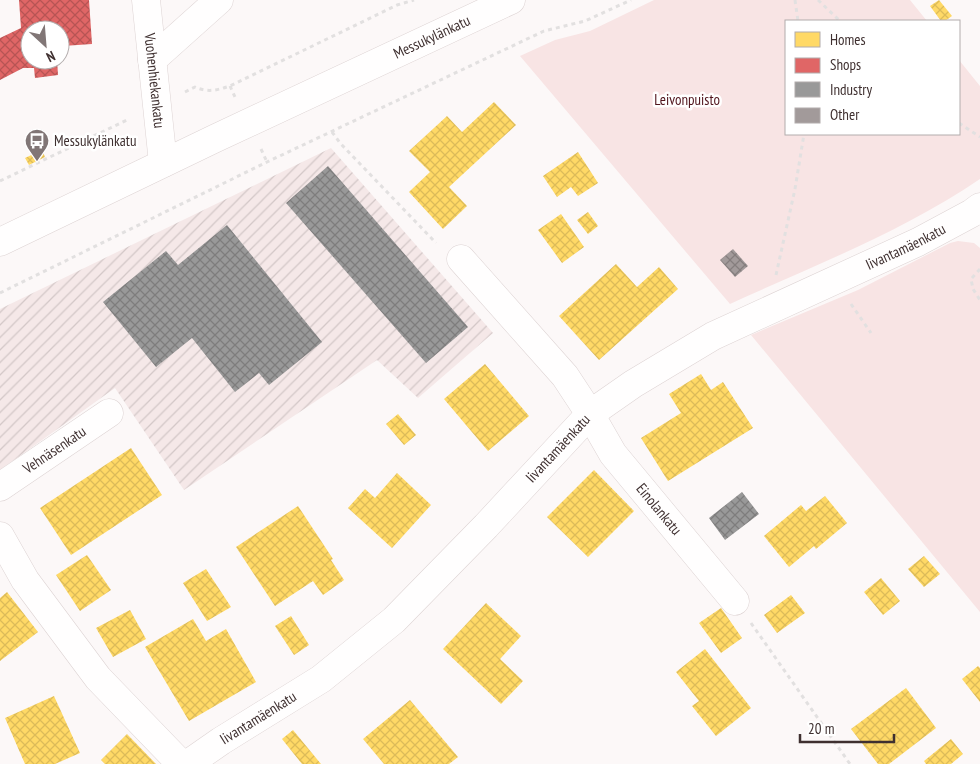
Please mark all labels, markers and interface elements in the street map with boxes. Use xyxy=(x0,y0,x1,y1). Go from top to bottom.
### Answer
street label: Messukylänkatu xyxy=(390,11,473,63)
north arrow xyxy=(20,20,70,70)
legend xyxy=(785,20,960,135)
text: Homes xyxy=(830,30,866,49)
street label: Vuohenhiekankatu xyxy=(140,31,169,129)
text: N xyxy=(43,47,58,66)
text: Shops xyxy=(830,55,861,74)
text: Industry xyxy=(830,80,872,99)
park label: Leivonpuisto xyxy=(654,90,720,109)
text: Other xyxy=(830,105,860,124)
bus stop icon: Messukylänkatu xyxy=(24,128,50,162)
place label: Messukylänkatu xyxy=(54,131,136,150)
street label: Iivantamäenkatu xyxy=(862,219,949,274)
street label: Iivantamäenkatu xyxy=(521,410,594,486)
street label: Vehnäsenkatu xyxy=(18,421,89,478)
street label: Einolankatu xyxy=(632,479,686,539)
street label: Iivantamäenkatu xyxy=(216,687,300,748)
scale bar xyxy=(800,712,894,744)
text: 20 m xyxy=(808,719,834,738)

